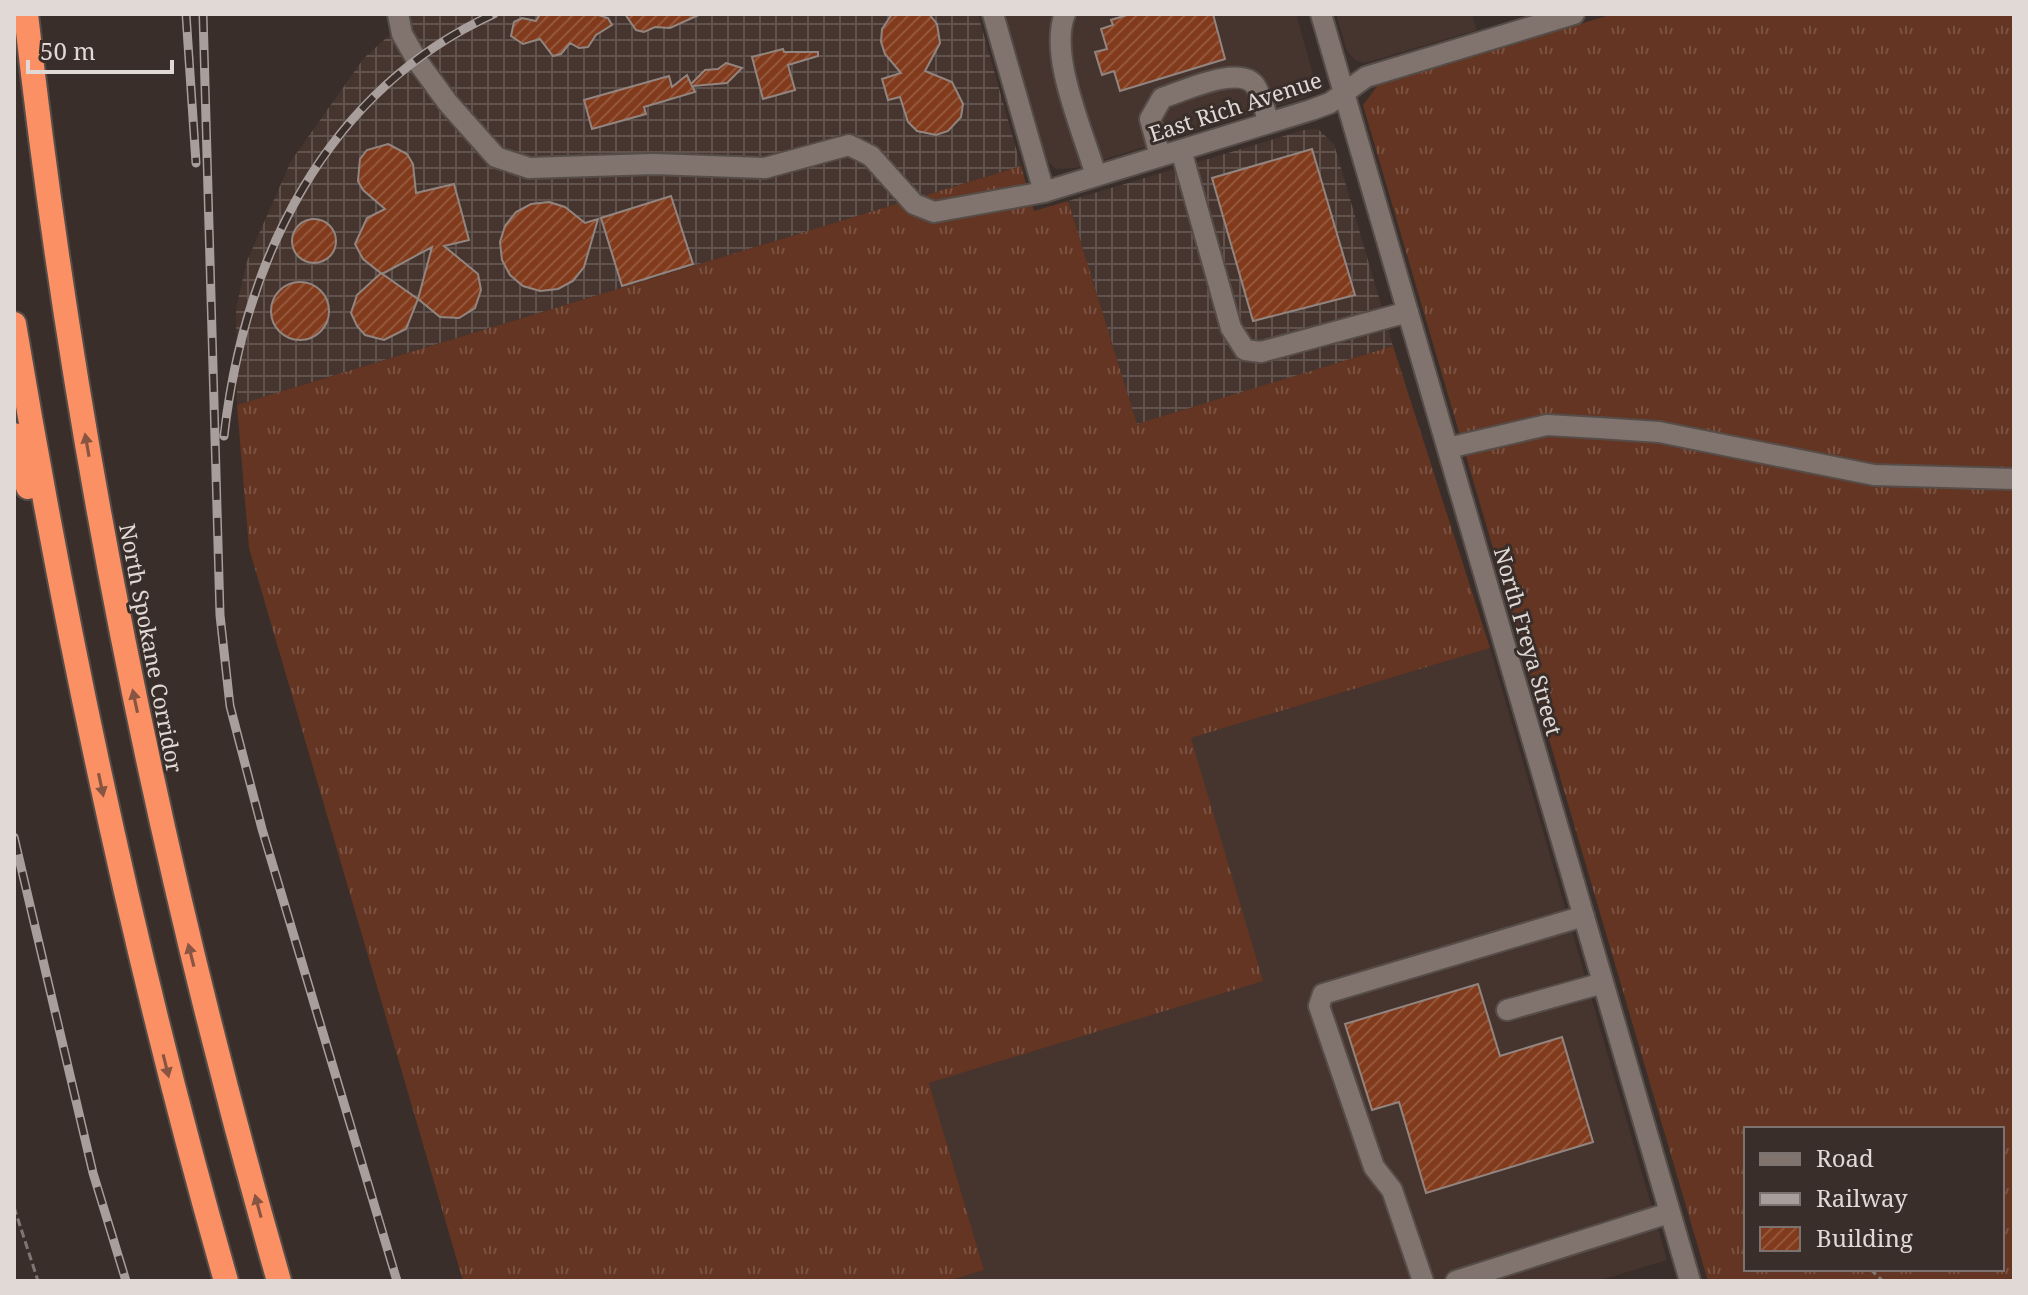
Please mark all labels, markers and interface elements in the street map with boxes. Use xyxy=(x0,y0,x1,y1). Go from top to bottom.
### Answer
scale bar xyxy=(28,24,172,74)
text: 50 m xyxy=(40,34,96,67)
street label: East Rich Avenue xyxy=(1145,64,1325,148)
one-way arrow xyxy=(80,433,93,458)
street label: North Spokane Corridor xyxy=(113,521,191,776)
street label: North Freya Street xyxy=(1488,543,1570,739)
one-way arrow xyxy=(128,688,140,713)
one-way arrow xyxy=(95,773,108,798)
one-way arrow xyxy=(184,942,197,967)
one-way arrow xyxy=(160,1054,172,1079)
legend xyxy=(1744,1127,2004,1271)
text: Road xyxy=(1816,1141,1874,1174)
text: Railway xyxy=(1816,1181,1908,1214)
one-way arrow xyxy=(251,1193,264,1217)
text: Building xyxy=(1816,1221,1913,1254)

